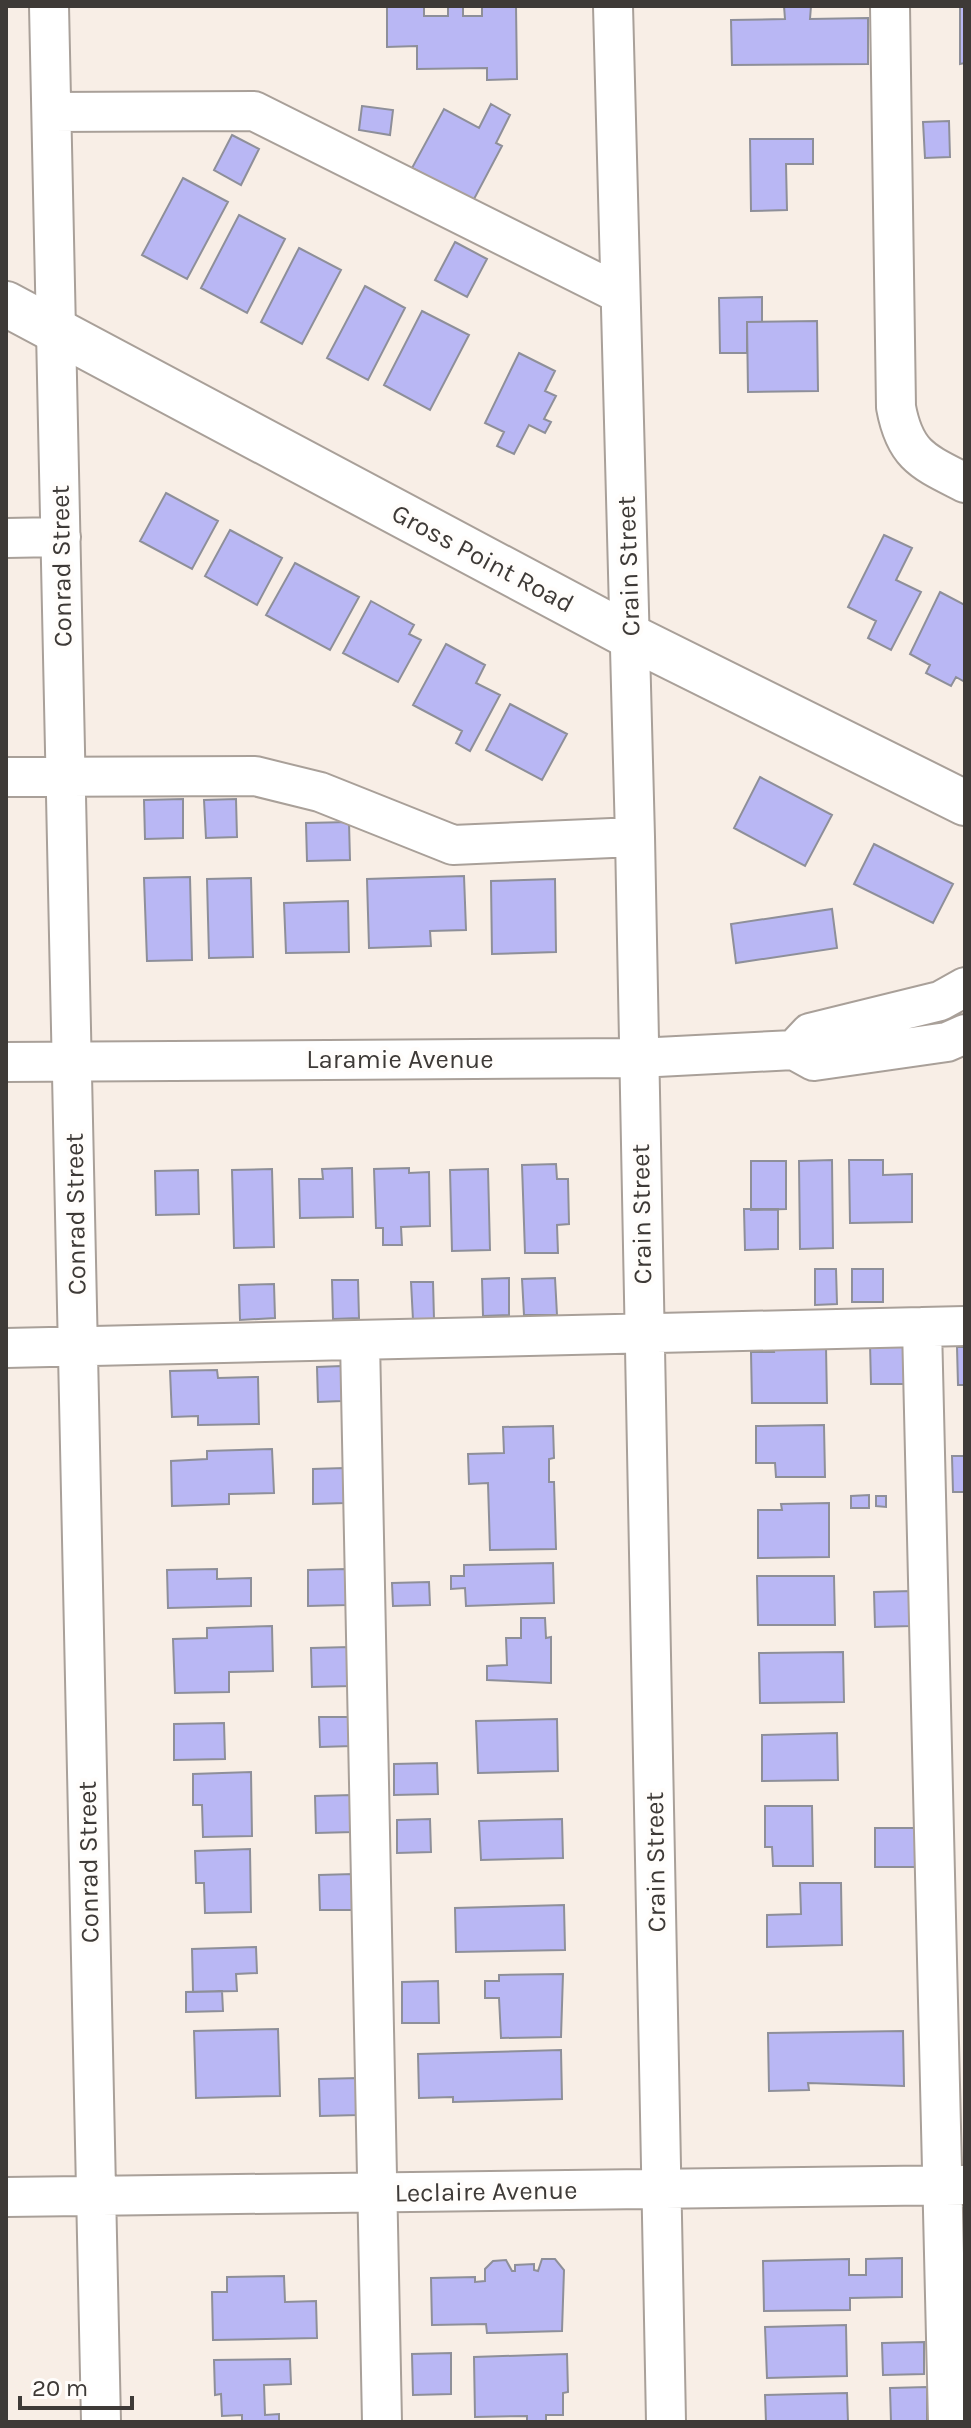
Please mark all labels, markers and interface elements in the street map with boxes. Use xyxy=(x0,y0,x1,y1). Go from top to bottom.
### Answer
street label: Conrad Street xyxy=(45,484,78,648)
street label: Crain Street xyxy=(611,495,646,637)
street label: Gross Point Road xyxy=(386,497,579,619)
street label: Laramie Avenue xyxy=(306,1044,494,1075)
street label: Conrad Street xyxy=(59,1132,92,1296)
street label: Crain Street xyxy=(625,1143,658,1285)
street label: Conrad Street xyxy=(72,1780,105,1944)
street label: Crain Street xyxy=(639,1791,672,1933)
street label: Leclaire Avenue xyxy=(394,2174,578,2209)
scale bar xyxy=(20,2360,132,2410)
text: 20 m xyxy=(32,2374,88,2402)

